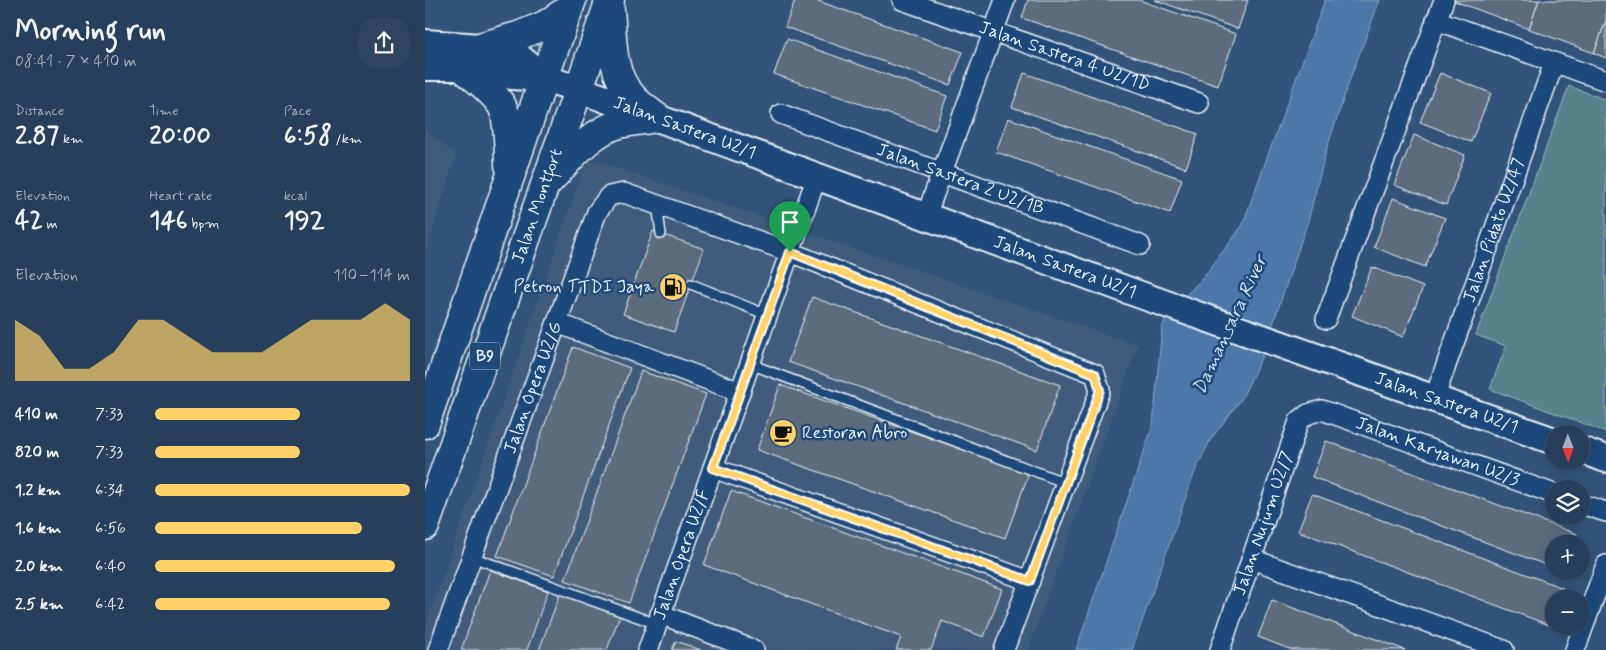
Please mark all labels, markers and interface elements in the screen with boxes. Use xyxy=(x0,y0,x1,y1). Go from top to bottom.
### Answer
text: Morning run xyxy=(15,13,166,50)
street label: Jalan Sastera 4 U2/1D xyxy=(976,16,1153,97)
button: share xyxy=(358,17,410,69)
text: 08:41 · 7 × 410 m xyxy=(15,51,137,72)
street label: Jalan Sastera U2/1 xyxy=(610,91,759,165)
text: Distance xyxy=(15,102,64,120)
text: Time xyxy=(149,102,179,120)
text: Pace xyxy=(284,102,312,120)
text: 2.87 xyxy=(15,120,59,153)
text: 20:00 xyxy=(149,120,211,153)
text: 6:58 xyxy=(284,120,332,153)
text: km xyxy=(59,130,83,148)
text: /km xyxy=(332,130,362,148)
street label: Jalan Sastera 2 U2/1B xyxy=(873,138,1048,221)
street label: Jalan Montfort xyxy=(506,145,569,267)
street label: Jalan Pidato U2/47 xyxy=(1457,155,1531,306)
text: Elevation xyxy=(15,187,70,205)
text: Heart rate xyxy=(149,187,212,205)
text: kcal xyxy=(284,187,307,205)
pin xyxy=(769,201,811,252)
text: 42 xyxy=(15,205,43,238)
text: 146 xyxy=(149,205,187,238)
text: 192 xyxy=(284,205,325,238)
icon: arrive xyxy=(776,208,804,236)
text: m xyxy=(43,215,58,233)
text: bpm xyxy=(187,215,219,233)
street label: Jalan Sastera U2/1 xyxy=(990,230,1140,304)
water label: Damansara River xyxy=(1187,249,1274,398)
text: Elevation xyxy=(15,265,78,286)
text: 110–114 m xyxy=(334,265,410,286)
fuel station icon: Petron TTDI Jaya xyxy=(658,272,688,302)
place label: Petron TTDI Jaya xyxy=(514,275,654,299)
street label: Jalan Opera U2/G xyxy=(498,318,568,457)
road number: B9 xyxy=(470,342,500,370)
street label: Jalan Sastera U2/1 xyxy=(1371,367,1521,439)
text: 410 m xyxy=(15,404,58,425)
text: 7:33 xyxy=(95,404,123,425)
street label: Jalan Karyawan U2/3 xyxy=(1352,411,1523,492)
cafe icon: Restoran Abro xyxy=(768,418,798,448)
place label: Restoran Abro xyxy=(802,421,907,445)
north arrow xyxy=(1545,425,1590,470)
map controls xyxy=(1545,425,1590,635)
text: 820 m xyxy=(15,442,59,463)
text: 7:33 xyxy=(95,442,123,463)
street label: Jalan Nujum U2/7 xyxy=(1228,448,1300,599)
text: 1.2 km xyxy=(15,480,61,501)
text: 6:34 xyxy=(95,480,124,501)
button: layers xyxy=(1545,480,1590,525)
street label: Jalan Opera U2/F xyxy=(648,486,716,623)
text: 1.6 km xyxy=(15,518,61,539)
text: 6:56 xyxy=(95,518,126,539)
button: + xyxy=(1545,535,1590,580)
text: 2.0 km xyxy=(15,556,63,577)
text: 6:40 xyxy=(95,556,126,577)
button: − xyxy=(1545,590,1590,635)
text: 2.5 km xyxy=(15,594,63,615)
text: 6:42 xyxy=(95,594,125,615)

